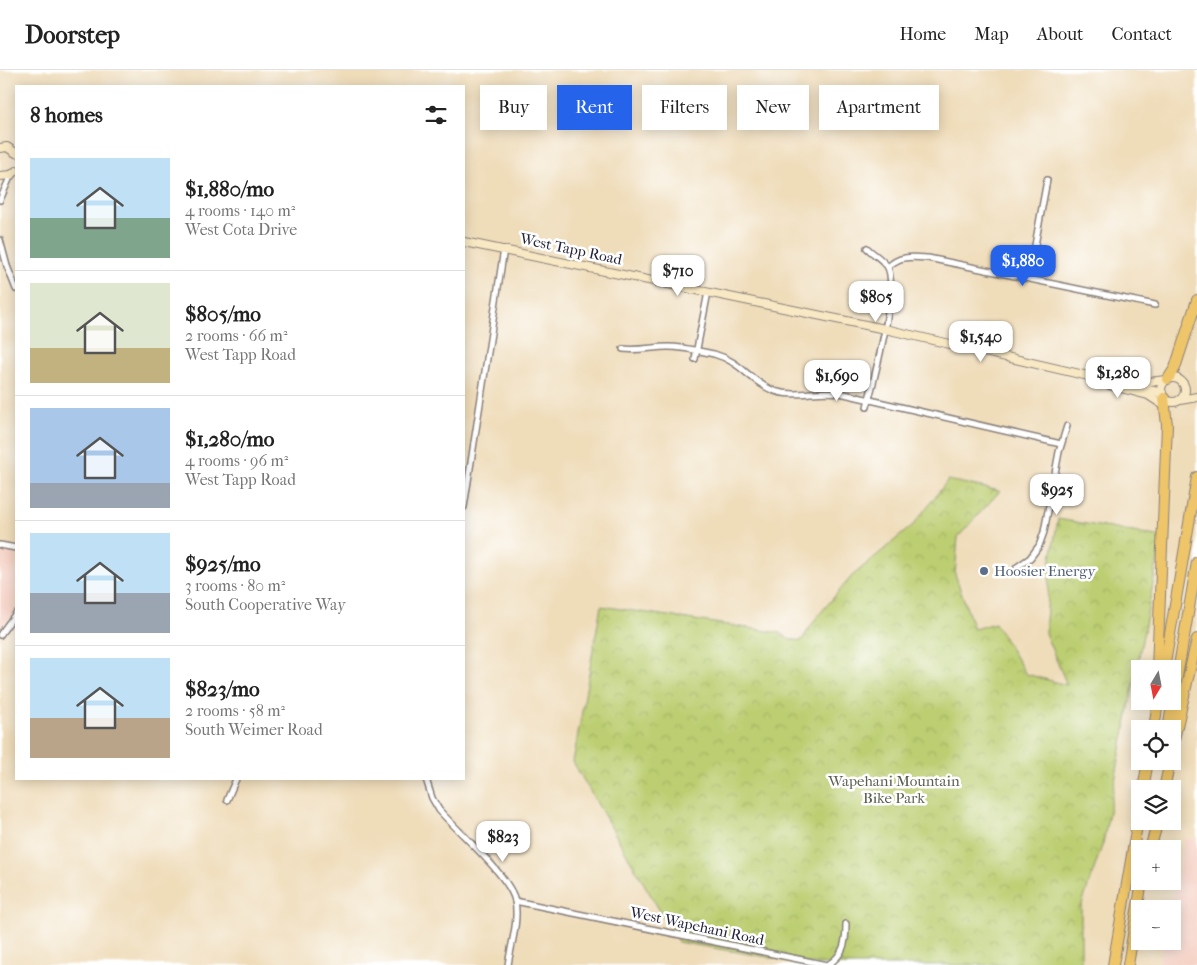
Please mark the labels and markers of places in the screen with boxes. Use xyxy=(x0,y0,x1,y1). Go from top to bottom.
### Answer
pin: $1,880 xyxy=(982,244,1064,287)
pin: $710 xyxy=(648,254,708,297)
pin: $805 xyxy=(846,280,906,323)
pin: $1,540 xyxy=(940,320,1022,363)
pin: $1,280 xyxy=(1077,356,1159,399)
pin: $1,690 xyxy=(796,360,878,402)
pin: $925 xyxy=(1027,474,1087,516)
place label: Hoosier Energy xyxy=(994,562,1096,580)
marker: Hoosier Energy xyxy=(978,565,990,577)
pin: $823 xyxy=(473,820,533,863)

